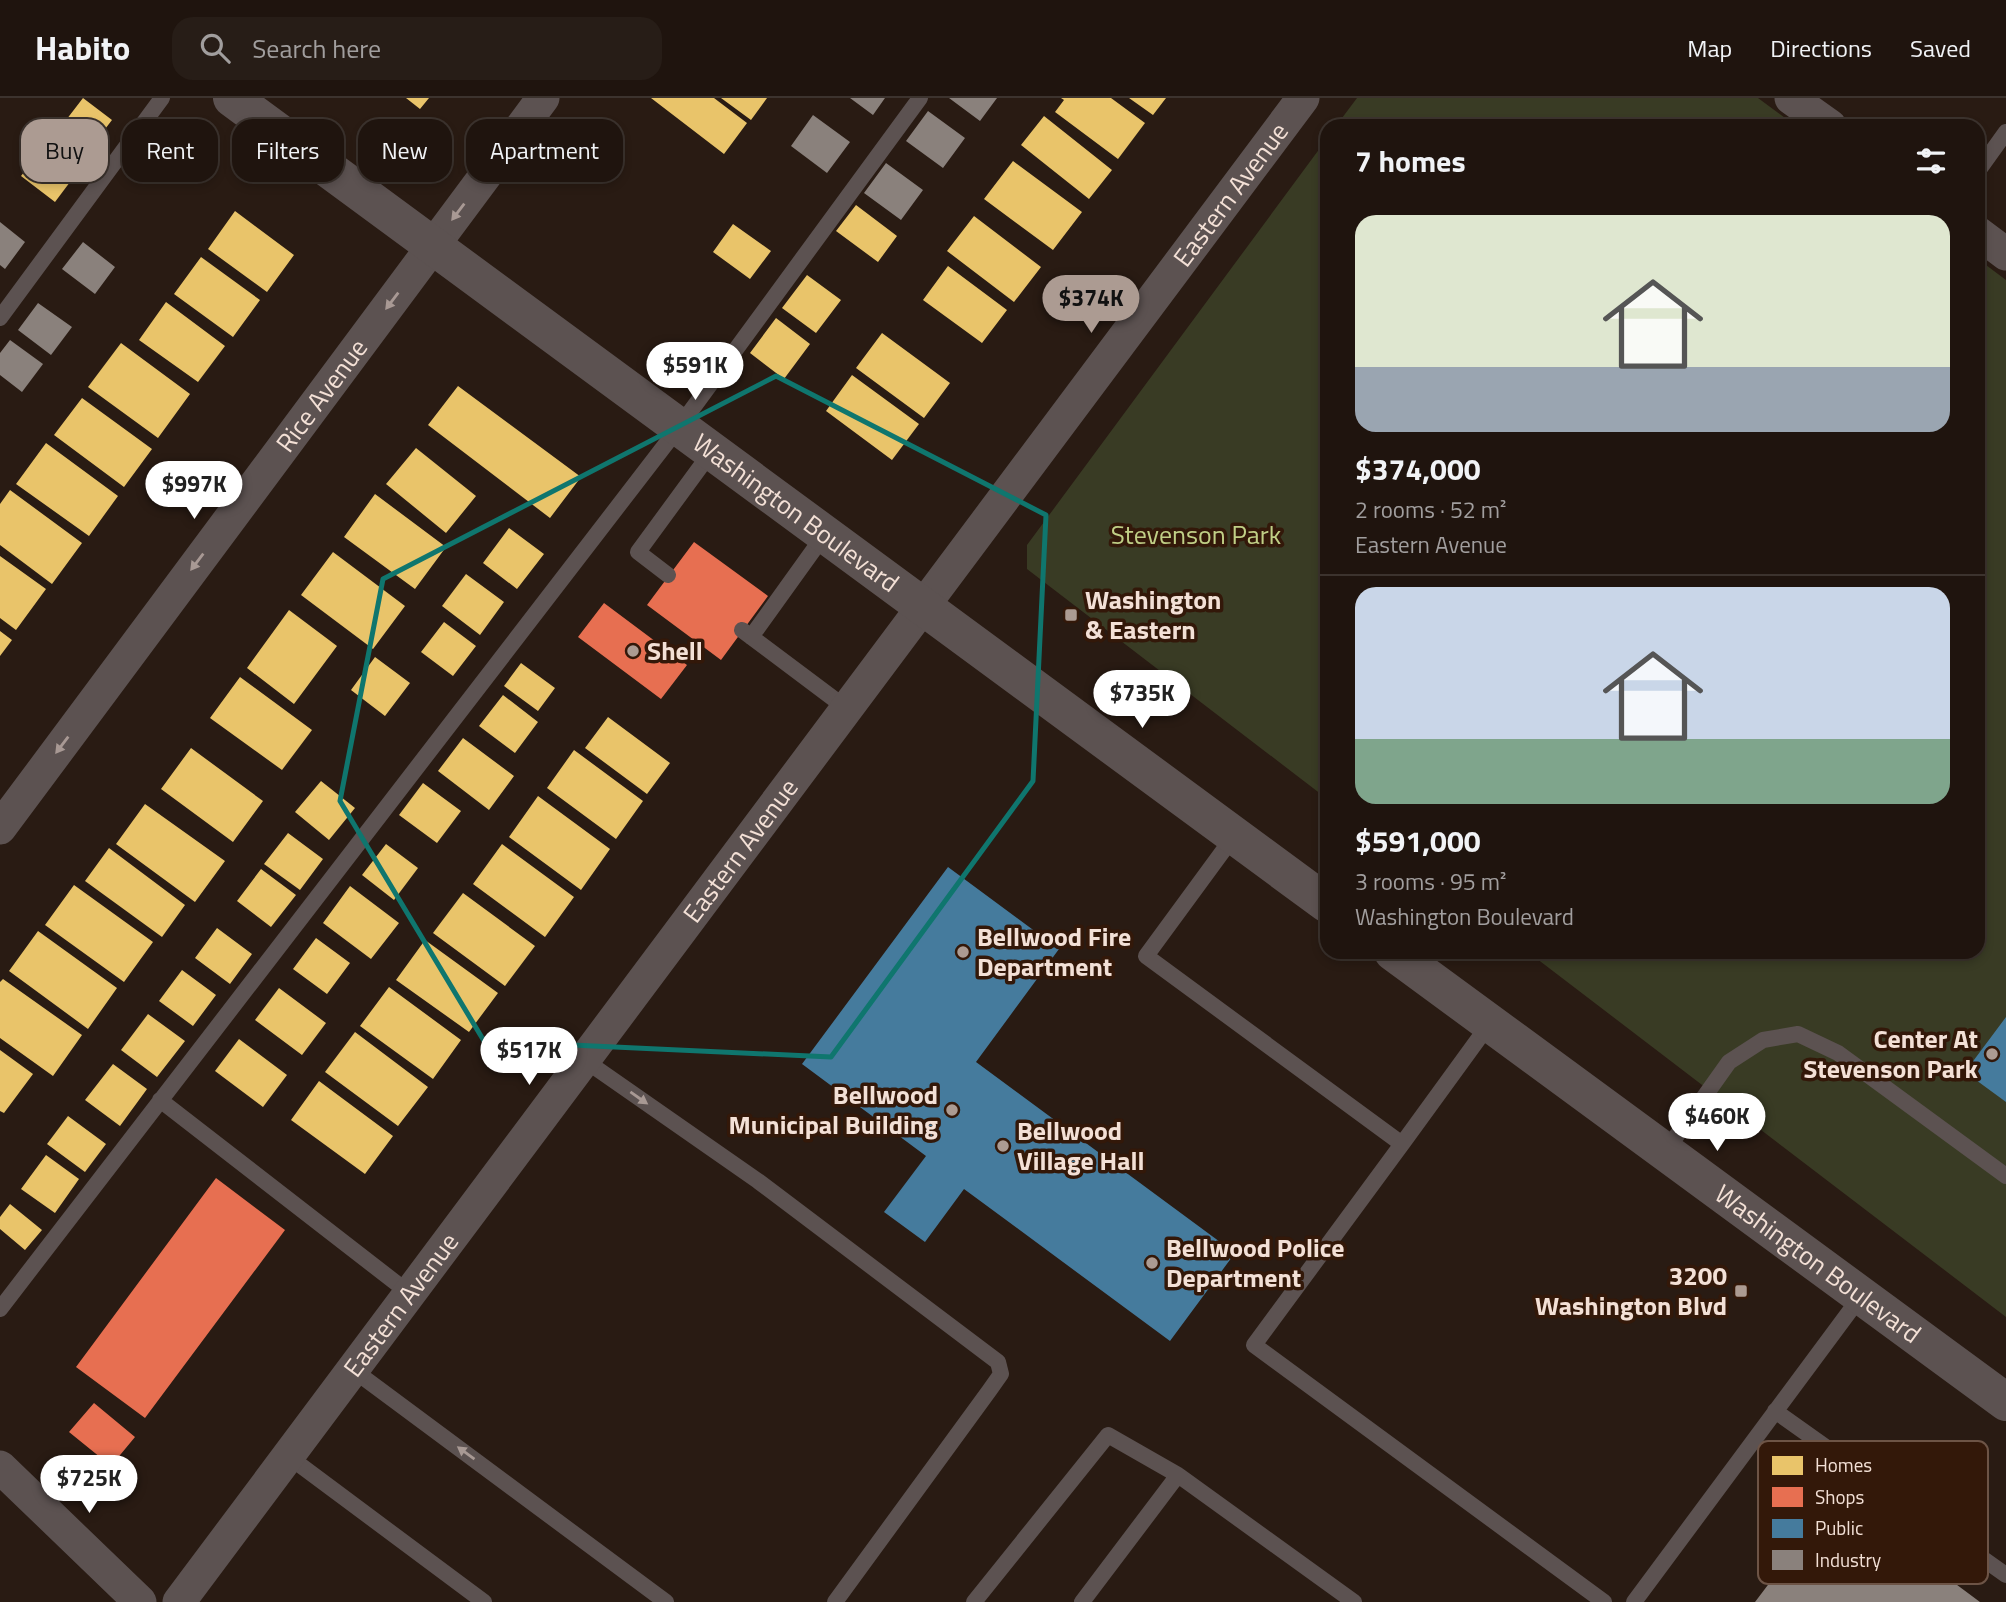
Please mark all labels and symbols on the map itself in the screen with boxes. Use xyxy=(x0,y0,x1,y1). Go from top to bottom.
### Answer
street label: Eastern Avenue xyxy=(1163,114,1297,275)
one-way arrow xyxy=(451,202,465,221)
pin: $374K xyxy=(1042,275,1140,335)
one-way arrow xyxy=(385,292,399,310)
street label: Rice Avenue xyxy=(266,330,377,460)
pin: $591K xyxy=(646,342,744,402)
street label: Washington Boulevard xyxy=(685,423,907,602)
pin: $997K xyxy=(145,462,243,521)
park label: Stevenson Park xyxy=(1111,515,1281,554)
one-way arrow xyxy=(191,553,205,571)
place label: Washington & Eastern xyxy=(1085,580,1221,649)
marker: Washington & Eastern xyxy=(1063,607,1079,623)
place label: Shell xyxy=(647,631,703,670)
marker: Shell xyxy=(625,643,641,659)
pin: $735K xyxy=(1093,670,1191,730)
one-way arrow xyxy=(54,735,69,753)
street label: Eastern Avenue xyxy=(673,770,807,931)
place label: Bellwood Fire Department xyxy=(977,917,1131,986)
marker: Bellwood Fire Department xyxy=(955,944,971,960)
place label: Center At Stevenson Park xyxy=(1803,1019,1979,1088)
pin: $517K xyxy=(480,1028,578,1087)
marker: Center At Stevenson Park xyxy=(1984,1046,2000,1062)
place label: Bellwood Municipal Building xyxy=(729,1075,938,1144)
one-way arrow xyxy=(630,1091,648,1105)
pin: $460K xyxy=(1668,1094,1766,1153)
marker: Bellwood Municipal Building xyxy=(944,1102,960,1118)
place label: Bellwood Village Hall xyxy=(1017,1111,1145,1180)
marker: Bellwood Village Hall xyxy=(995,1138,1011,1154)
street label: Washington Boulevard xyxy=(1707,1174,1929,1352)
street label: Eastern Avenue xyxy=(334,1224,468,1385)
place label: Bellwood Police Department xyxy=(1166,1228,1345,1297)
marker: Bellwood Police Department xyxy=(1144,1255,1160,1271)
place label: 3200 Washington Blvd xyxy=(1535,1256,1727,1325)
marker: 3200 Washington Blvd xyxy=(1733,1283,1749,1299)
legend xyxy=(1758,1441,1988,1584)
one-way arrow xyxy=(457,1446,475,1460)
text: Homes xyxy=(1815,1450,1872,1479)
pin: $725K xyxy=(40,1456,138,1515)
text: Shops xyxy=(1815,1482,1865,1511)
text: Public xyxy=(1815,1513,1863,1542)
text: Industry xyxy=(1815,1545,1881,1574)

